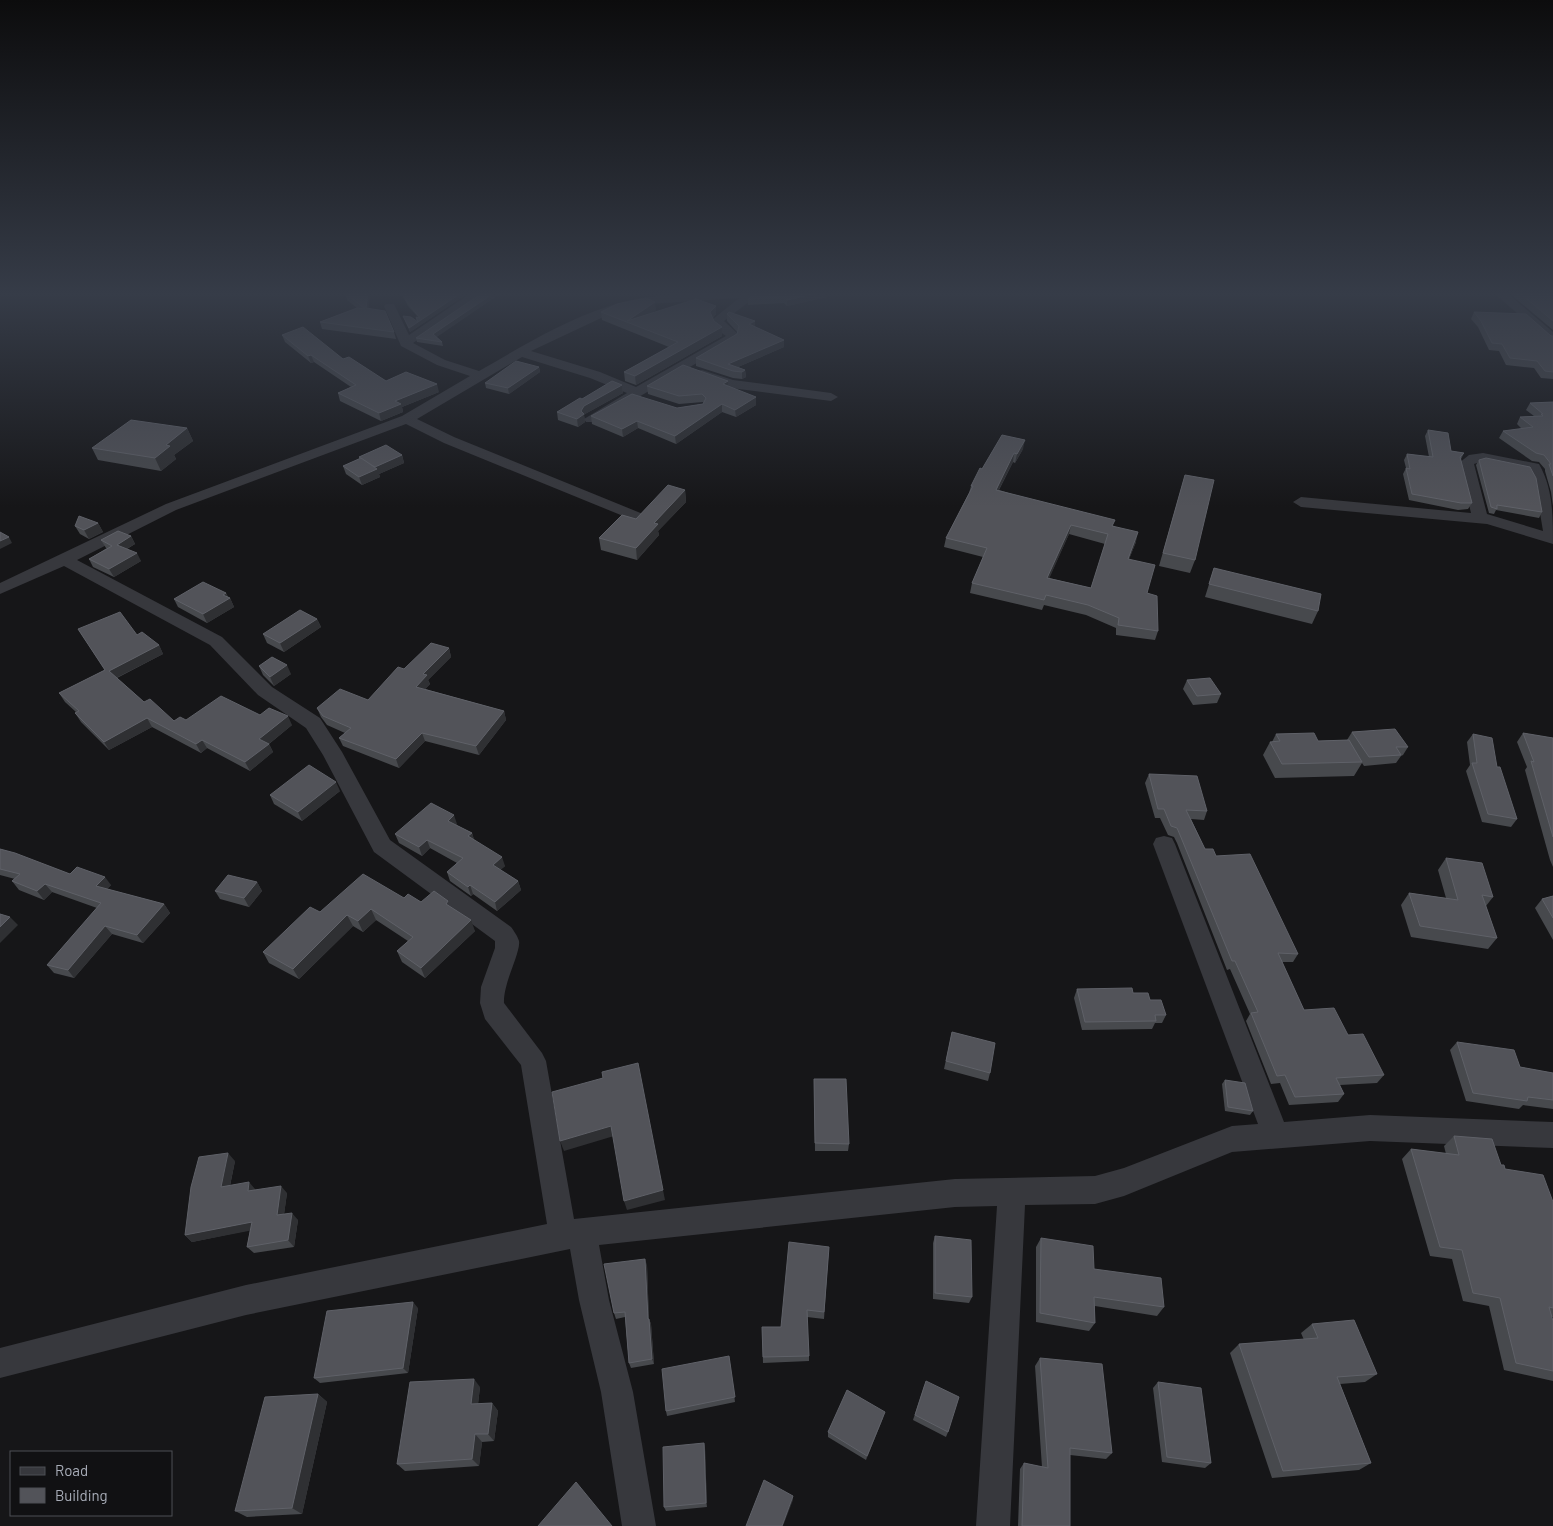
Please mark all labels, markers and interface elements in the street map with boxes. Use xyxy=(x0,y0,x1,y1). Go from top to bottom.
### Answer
legend xyxy=(10,1451,172,1516)
text: Road xyxy=(55,1461,88,1479)
text: Building xyxy=(55,1486,108,1504)

